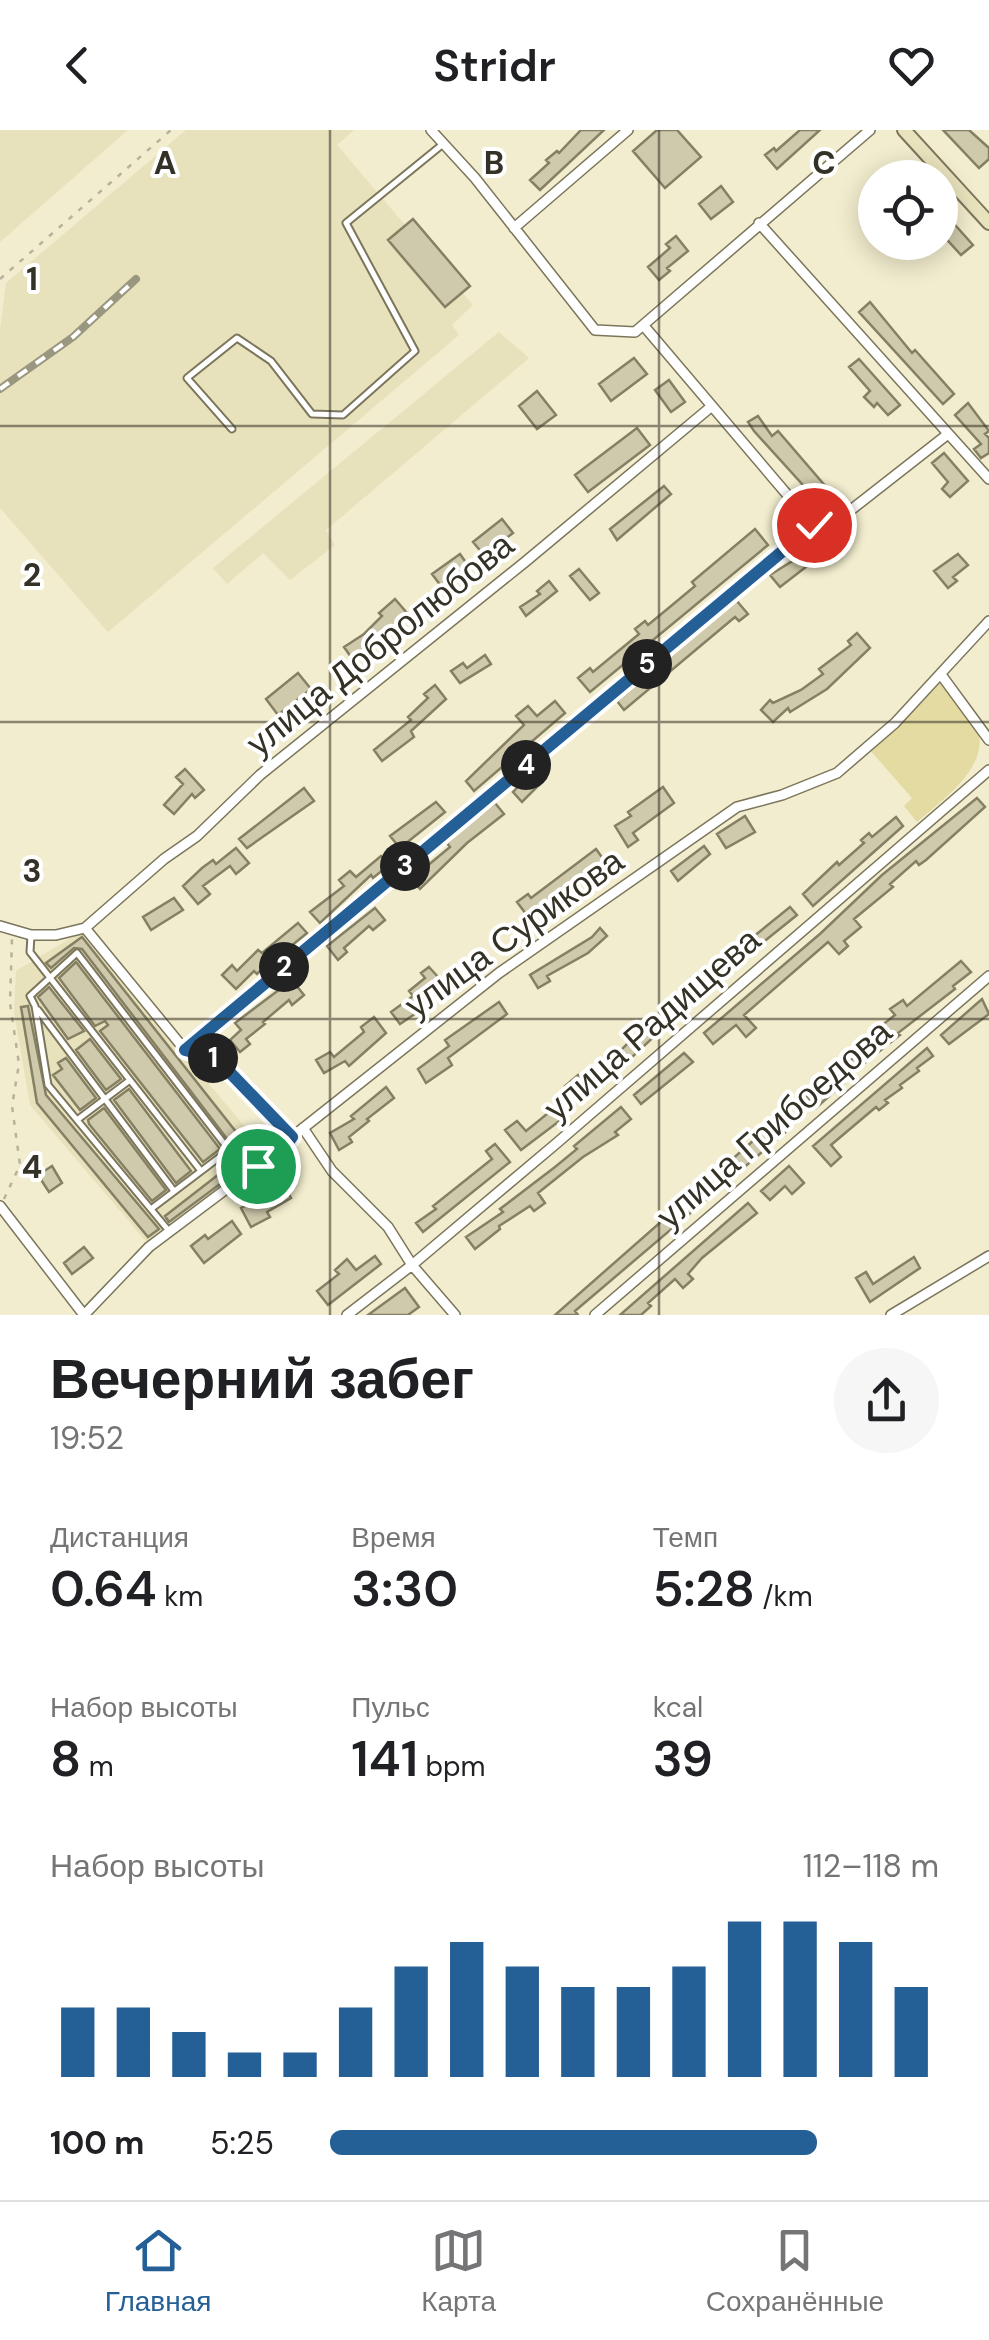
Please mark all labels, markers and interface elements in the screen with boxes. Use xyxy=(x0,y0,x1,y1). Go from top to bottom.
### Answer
text: Stridr xyxy=(433,36,556,95)
icon: back xyxy=(50,38,105,93)
icon: heart xyxy=(884,38,939,93)
text: A xyxy=(154,142,176,184)
text: B xyxy=(484,142,504,184)
text: C xyxy=(812,142,836,184)
map controls xyxy=(858,160,958,260)
button: locate xyxy=(858,160,958,260)
text: 1 xyxy=(26,258,38,300)
pin xyxy=(772,483,857,568)
icon: check xyxy=(787,498,842,553)
street label: улица Добролюбова xyxy=(237,522,524,766)
text: 2 xyxy=(23,554,41,596)
pin: 5 xyxy=(622,639,672,689)
text: 5 xyxy=(638,645,656,682)
pin: 4 xyxy=(501,740,551,790)
text: 4 xyxy=(517,746,535,783)
street label: улица Сурикова xyxy=(395,838,633,1028)
pin: 3 xyxy=(380,841,430,891)
text: 3 xyxy=(397,847,413,884)
text: 3 xyxy=(22,850,42,892)
street label: улица Радищева xyxy=(534,917,770,1131)
pin: 2 xyxy=(259,942,309,992)
text: 2 xyxy=(276,948,292,985)
street label: улица Грибоедова xyxy=(647,1009,902,1239)
pin: 1 xyxy=(188,1033,238,1083)
text: 1 xyxy=(208,1039,218,1076)
pin xyxy=(216,1124,301,1209)
icon: arrive xyxy=(231,1139,286,1194)
text: 4 xyxy=(22,1146,42,1188)
text: Вечерний забег xyxy=(50,1343,474,1415)
button: share xyxy=(834,1348,939,1453)
text: 19:52 xyxy=(50,1417,124,1459)
text: Дистанция xyxy=(50,1519,189,1556)
text: Время xyxy=(351,1519,436,1556)
text: Темп xyxy=(653,1519,718,1556)
text: 0.64 xyxy=(50,1556,157,1622)
text: 3:30 xyxy=(351,1556,458,1622)
text: 5:28 xyxy=(653,1556,755,1622)
text: km xyxy=(157,1578,203,1615)
text: /km xyxy=(755,1578,813,1615)
text: Набор высоты xyxy=(50,1689,238,1726)
text: Пульс xyxy=(351,1689,430,1726)
text: kcal xyxy=(653,1689,703,1726)
text: 8 xyxy=(50,1726,81,1792)
text: 141 xyxy=(351,1726,418,1792)
text: 39 xyxy=(653,1726,713,1792)
text: m xyxy=(81,1748,114,1785)
text: bpm xyxy=(418,1748,485,1785)
text: Набор высоты xyxy=(50,1845,264,1887)
text: 112–118 m xyxy=(803,1845,939,1887)
text: 100 m xyxy=(50,2122,144,2164)
text: 5:25 xyxy=(210,2122,274,2164)
tab: Главная xyxy=(105,2223,211,2320)
tab: Карта xyxy=(421,2223,496,2320)
tab: Сохранённые xyxy=(706,2223,884,2320)

